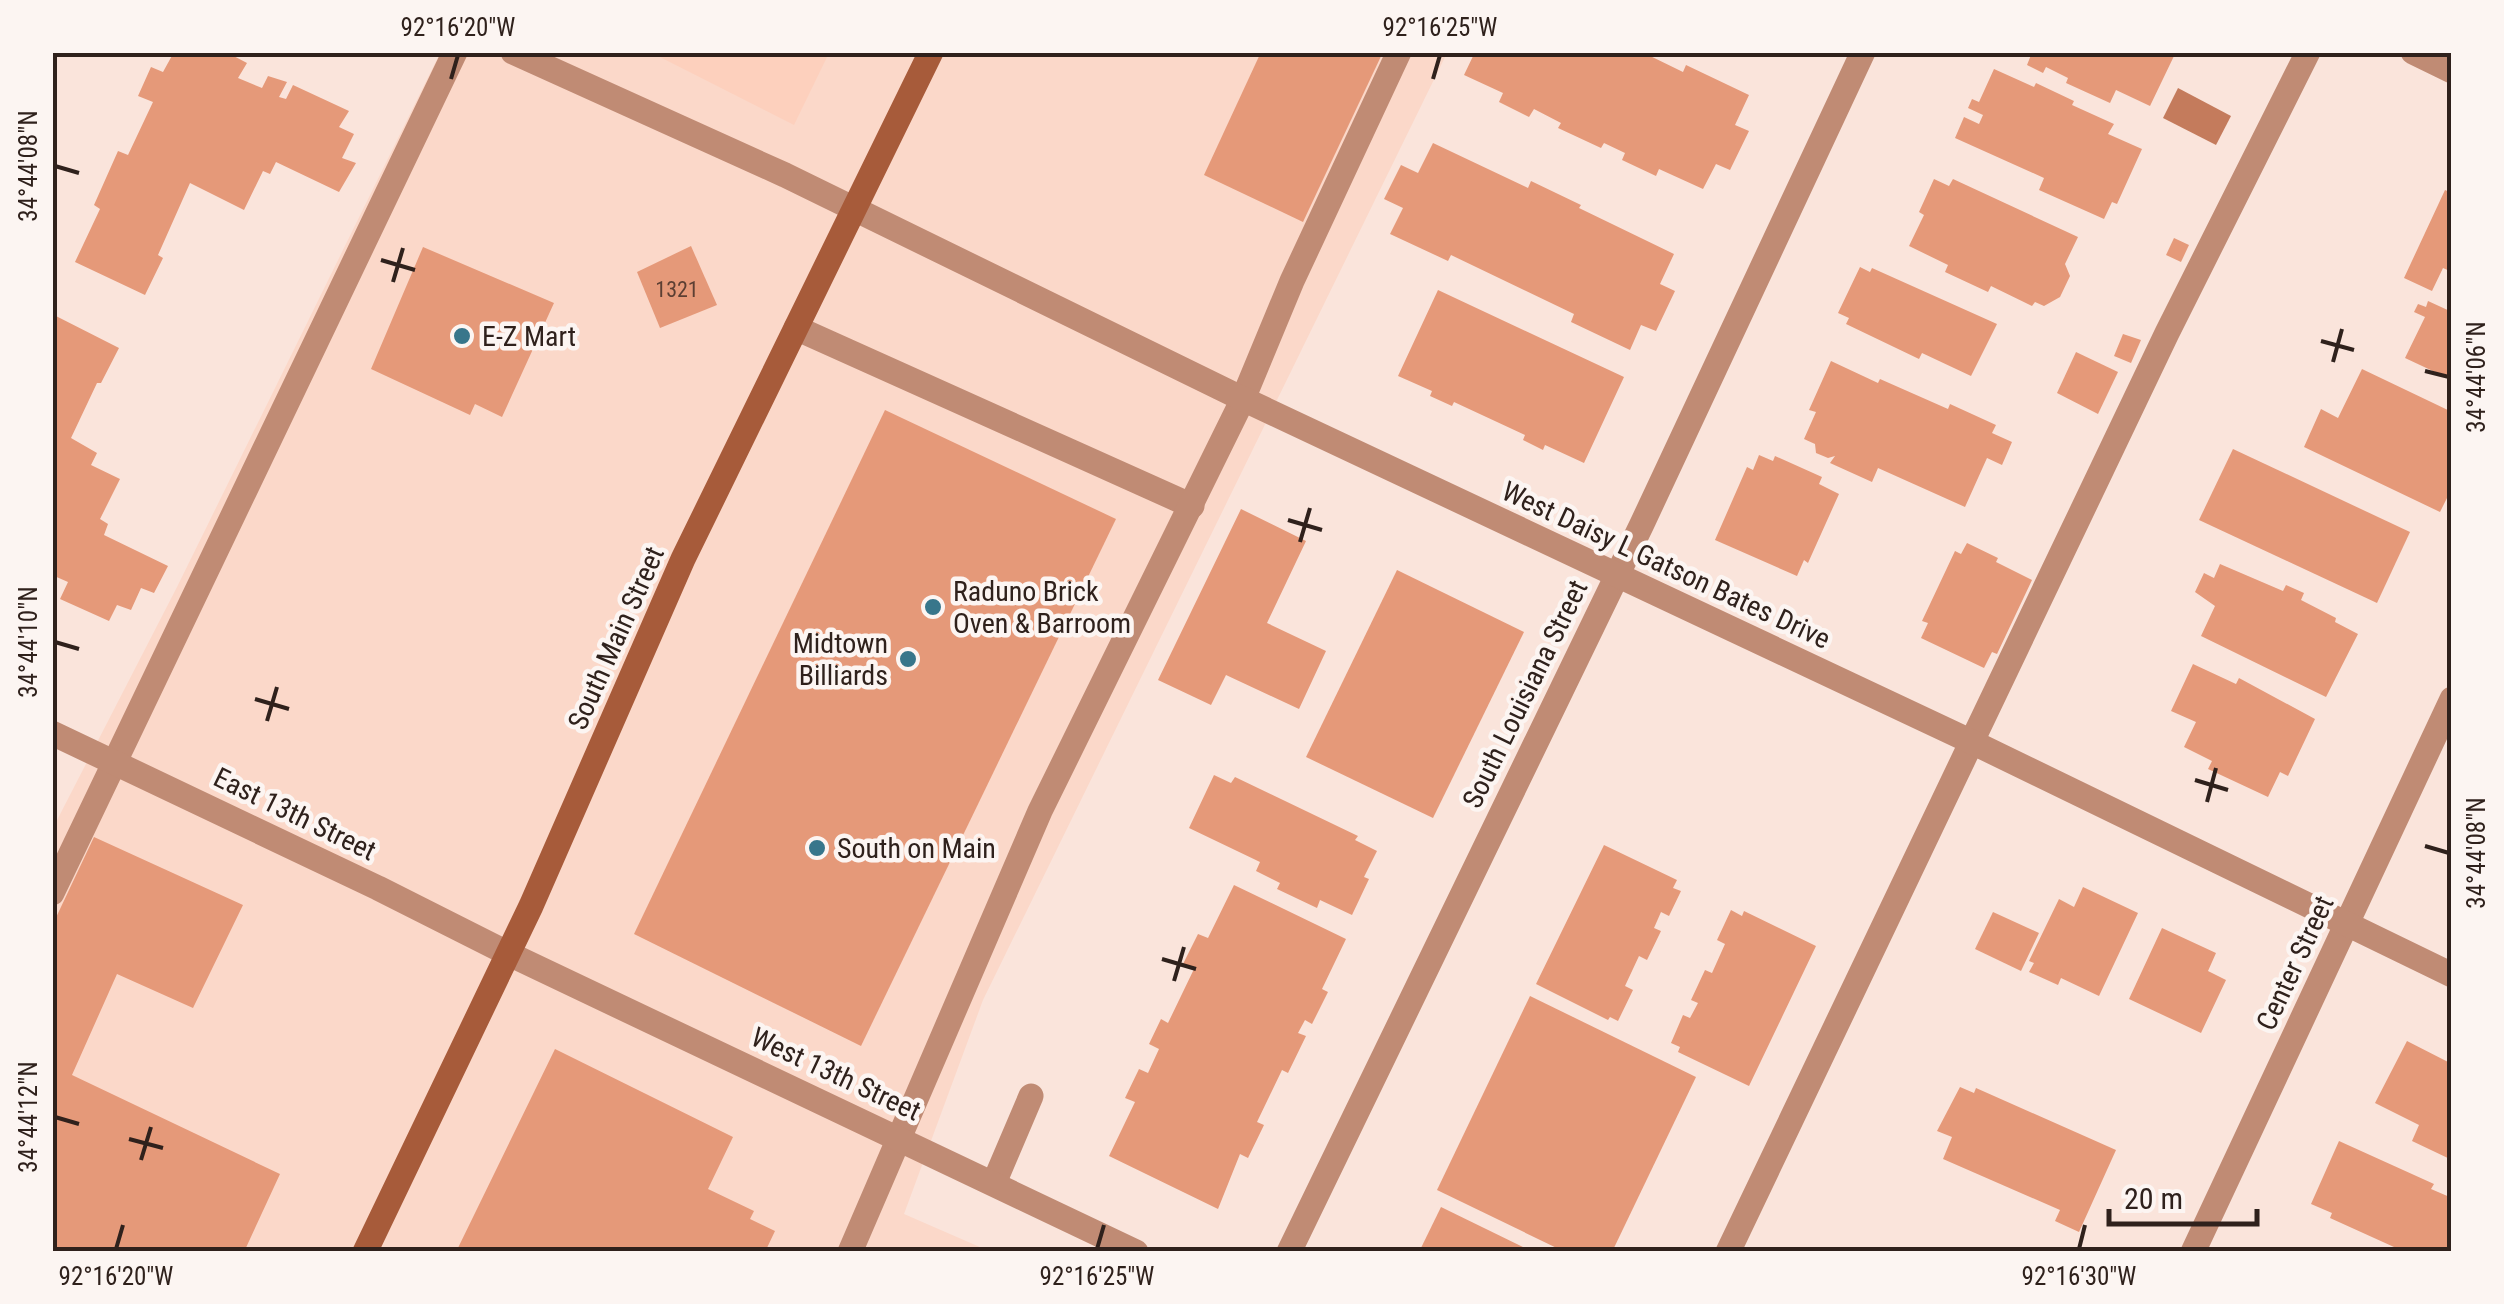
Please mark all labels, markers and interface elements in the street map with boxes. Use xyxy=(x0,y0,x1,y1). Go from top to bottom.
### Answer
text: 92°16'20"W xyxy=(401,13,515,42)
text: 92°16'25"W xyxy=(1383,13,1497,42)
text: 34°44'08"N xyxy=(14,110,43,222)
house number: 1321 xyxy=(655,277,699,302)
place label: E-Z Mart xyxy=(482,320,576,353)
text: 34°44'06"N xyxy=(2462,321,2491,433)
marker: E-Z Mart xyxy=(451,325,473,347)
street label: West Daisy L Gatson Bates Drive xyxy=(1497,474,1835,656)
street label: South Main Street xyxy=(561,541,671,735)
place label: Raduno Brick Oven & Barroom xyxy=(953,575,1131,640)
street label: South Louisiana Street xyxy=(1456,575,1594,813)
text: 34°44'10"N xyxy=(14,586,43,698)
marker: Raduno Brick Oven & Barroom xyxy=(922,596,944,618)
place label: Midtown Billiards xyxy=(793,627,888,692)
marker: Midtown Billiards xyxy=(897,648,919,670)
street label: East 13th Street xyxy=(209,761,381,867)
text: 34°44'08"N xyxy=(2462,797,2491,909)
place label: South on Main xyxy=(837,832,996,865)
marker: South on Main xyxy=(806,837,828,859)
street label: Center Street xyxy=(2250,891,2340,1035)
street label: West 13th Street xyxy=(746,1020,926,1128)
text: 34°44'12"N xyxy=(14,1061,43,1173)
scale bar xyxy=(2109,1164,2256,1226)
text: 20 m xyxy=(2124,1181,2183,1216)
text: 92°16'20"W xyxy=(59,1262,173,1291)
text: 92°16'25"W xyxy=(1040,1262,1154,1291)
text: 92°16'30"W xyxy=(2022,1262,2136,1291)

